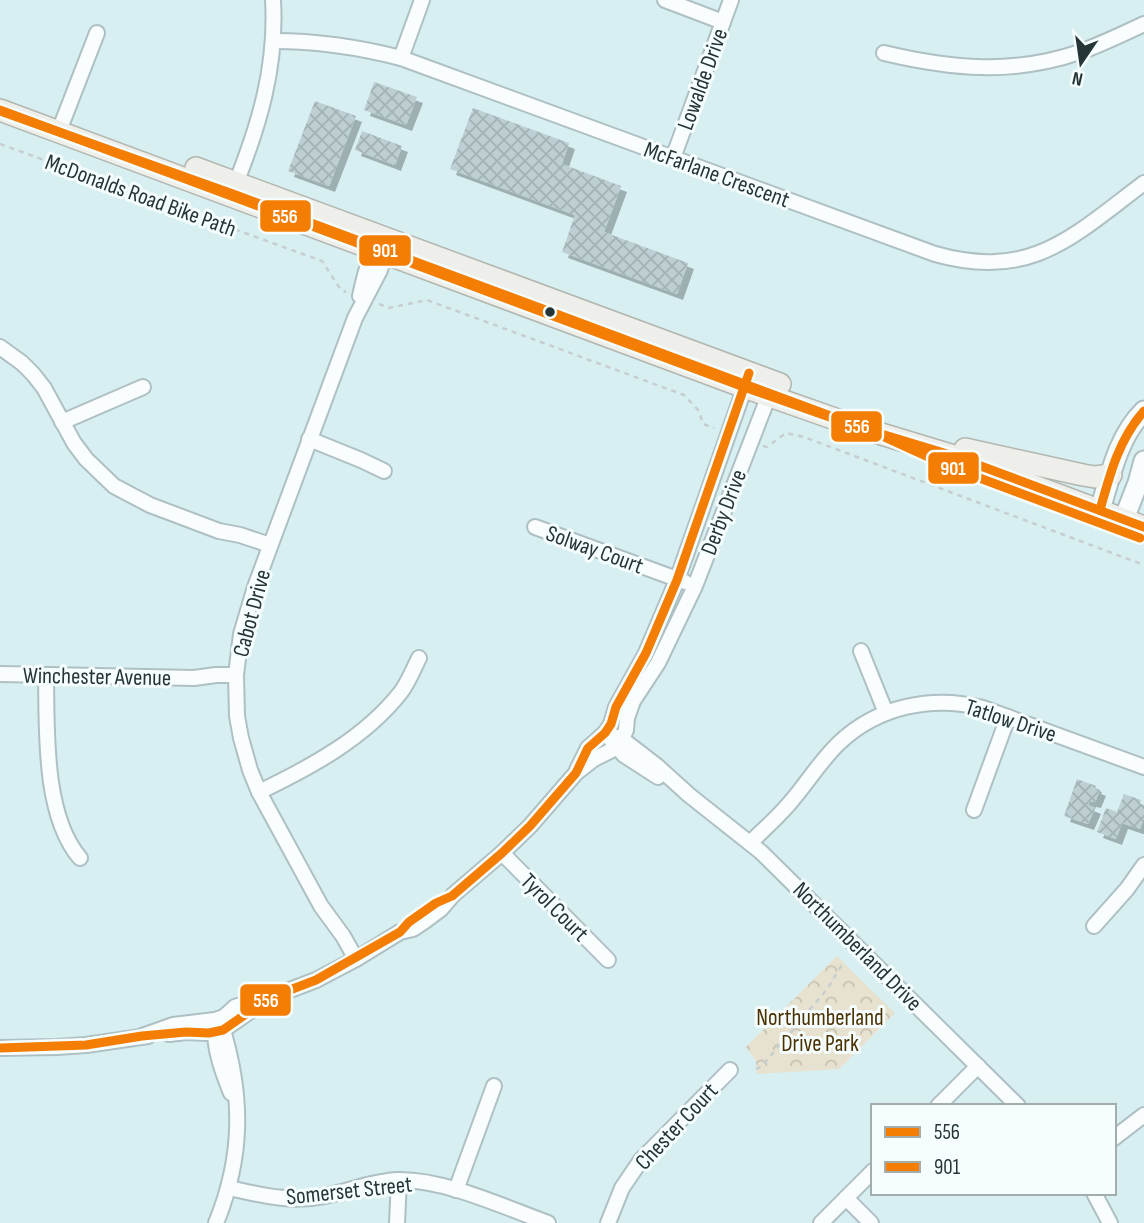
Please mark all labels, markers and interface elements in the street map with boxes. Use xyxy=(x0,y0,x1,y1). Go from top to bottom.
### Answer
street label: Lowalde Drive xyxy=(672,25,734,134)
north arrow xyxy=(1046,28,1116,98)
text: N xyxy=(1070,66,1085,90)
street label: McFarlane Crescent xyxy=(640,136,793,214)
street label: McDonalds Road Bike Path xyxy=(41,148,240,243)
line badge: 556 xyxy=(259,199,312,233)
text: 556 xyxy=(272,206,298,229)
line badge: 901 xyxy=(358,234,412,267)
text: 901 xyxy=(372,240,398,263)
unlabelled marker xyxy=(543,305,557,319)
line badge: 556 xyxy=(830,410,883,443)
text: 556 xyxy=(844,416,870,439)
line badge: 901 xyxy=(927,451,980,485)
text: 901 xyxy=(940,458,966,481)
street label: Derby Drive xyxy=(695,466,753,559)
street label: Solway Court xyxy=(542,519,647,580)
street label: Cabot Drive xyxy=(227,566,277,660)
street label: Winchester Avenue xyxy=(23,662,171,692)
street label: Tatlow Drive xyxy=(962,693,1060,749)
street label: Tyrol Court xyxy=(514,868,594,948)
street label: Northumberland Drive xyxy=(787,876,928,1017)
line badge: 556 xyxy=(239,983,292,1017)
text: 556 xyxy=(253,990,279,1013)
park label: Northumberland Drive Park xyxy=(756,1004,884,1058)
street label: Chester Court xyxy=(629,1077,724,1176)
legend xyxy=(871,1104,1116,1195)
text: 556 xyxy=(934,1120,960,1145)
text: 901 xyxy=(934,1155,961,1180)
street label: Somerset Street xyxy=(285,1170,413,1212)

